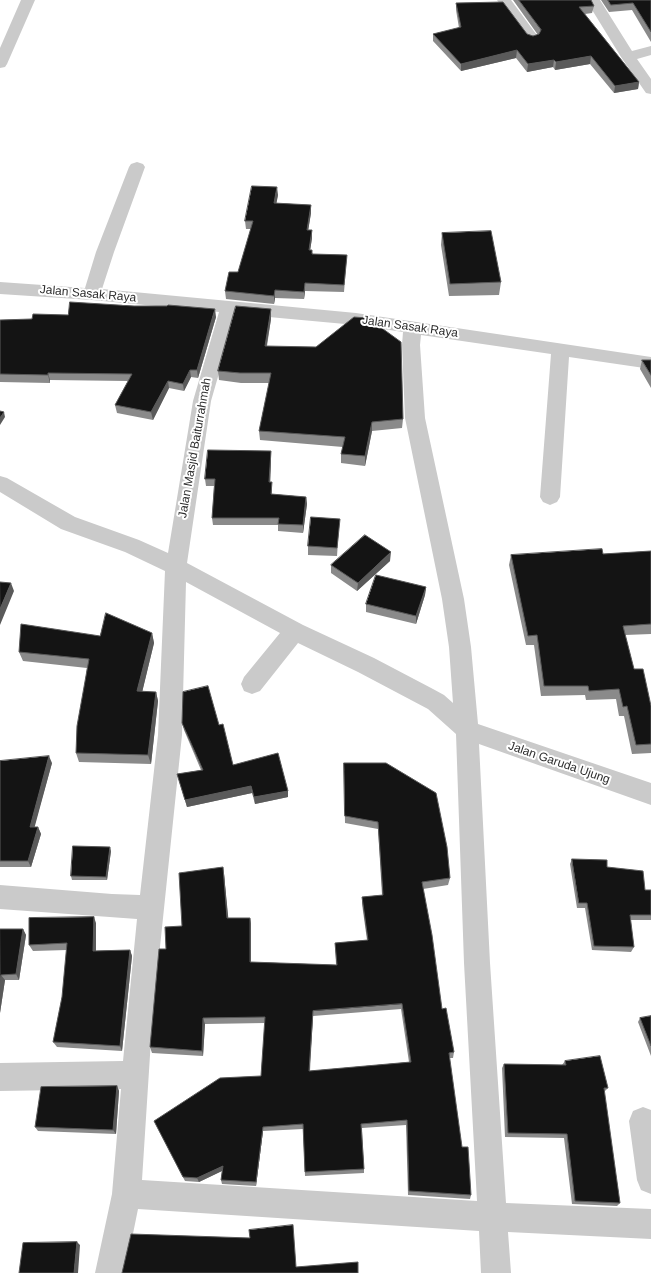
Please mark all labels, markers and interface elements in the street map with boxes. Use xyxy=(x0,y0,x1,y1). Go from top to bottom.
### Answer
street label: Jalan Sasak Raya xyxy=(39,283,137,305)
street label: Jalan Sasak Raya xyxy=(361,313,459,341)
street label: Jalan Masjid Baiturrahmah xyxy=(176,377,214,519)
street label: Jalan Garuda Ujung xyxy=(506,739,612,787)

